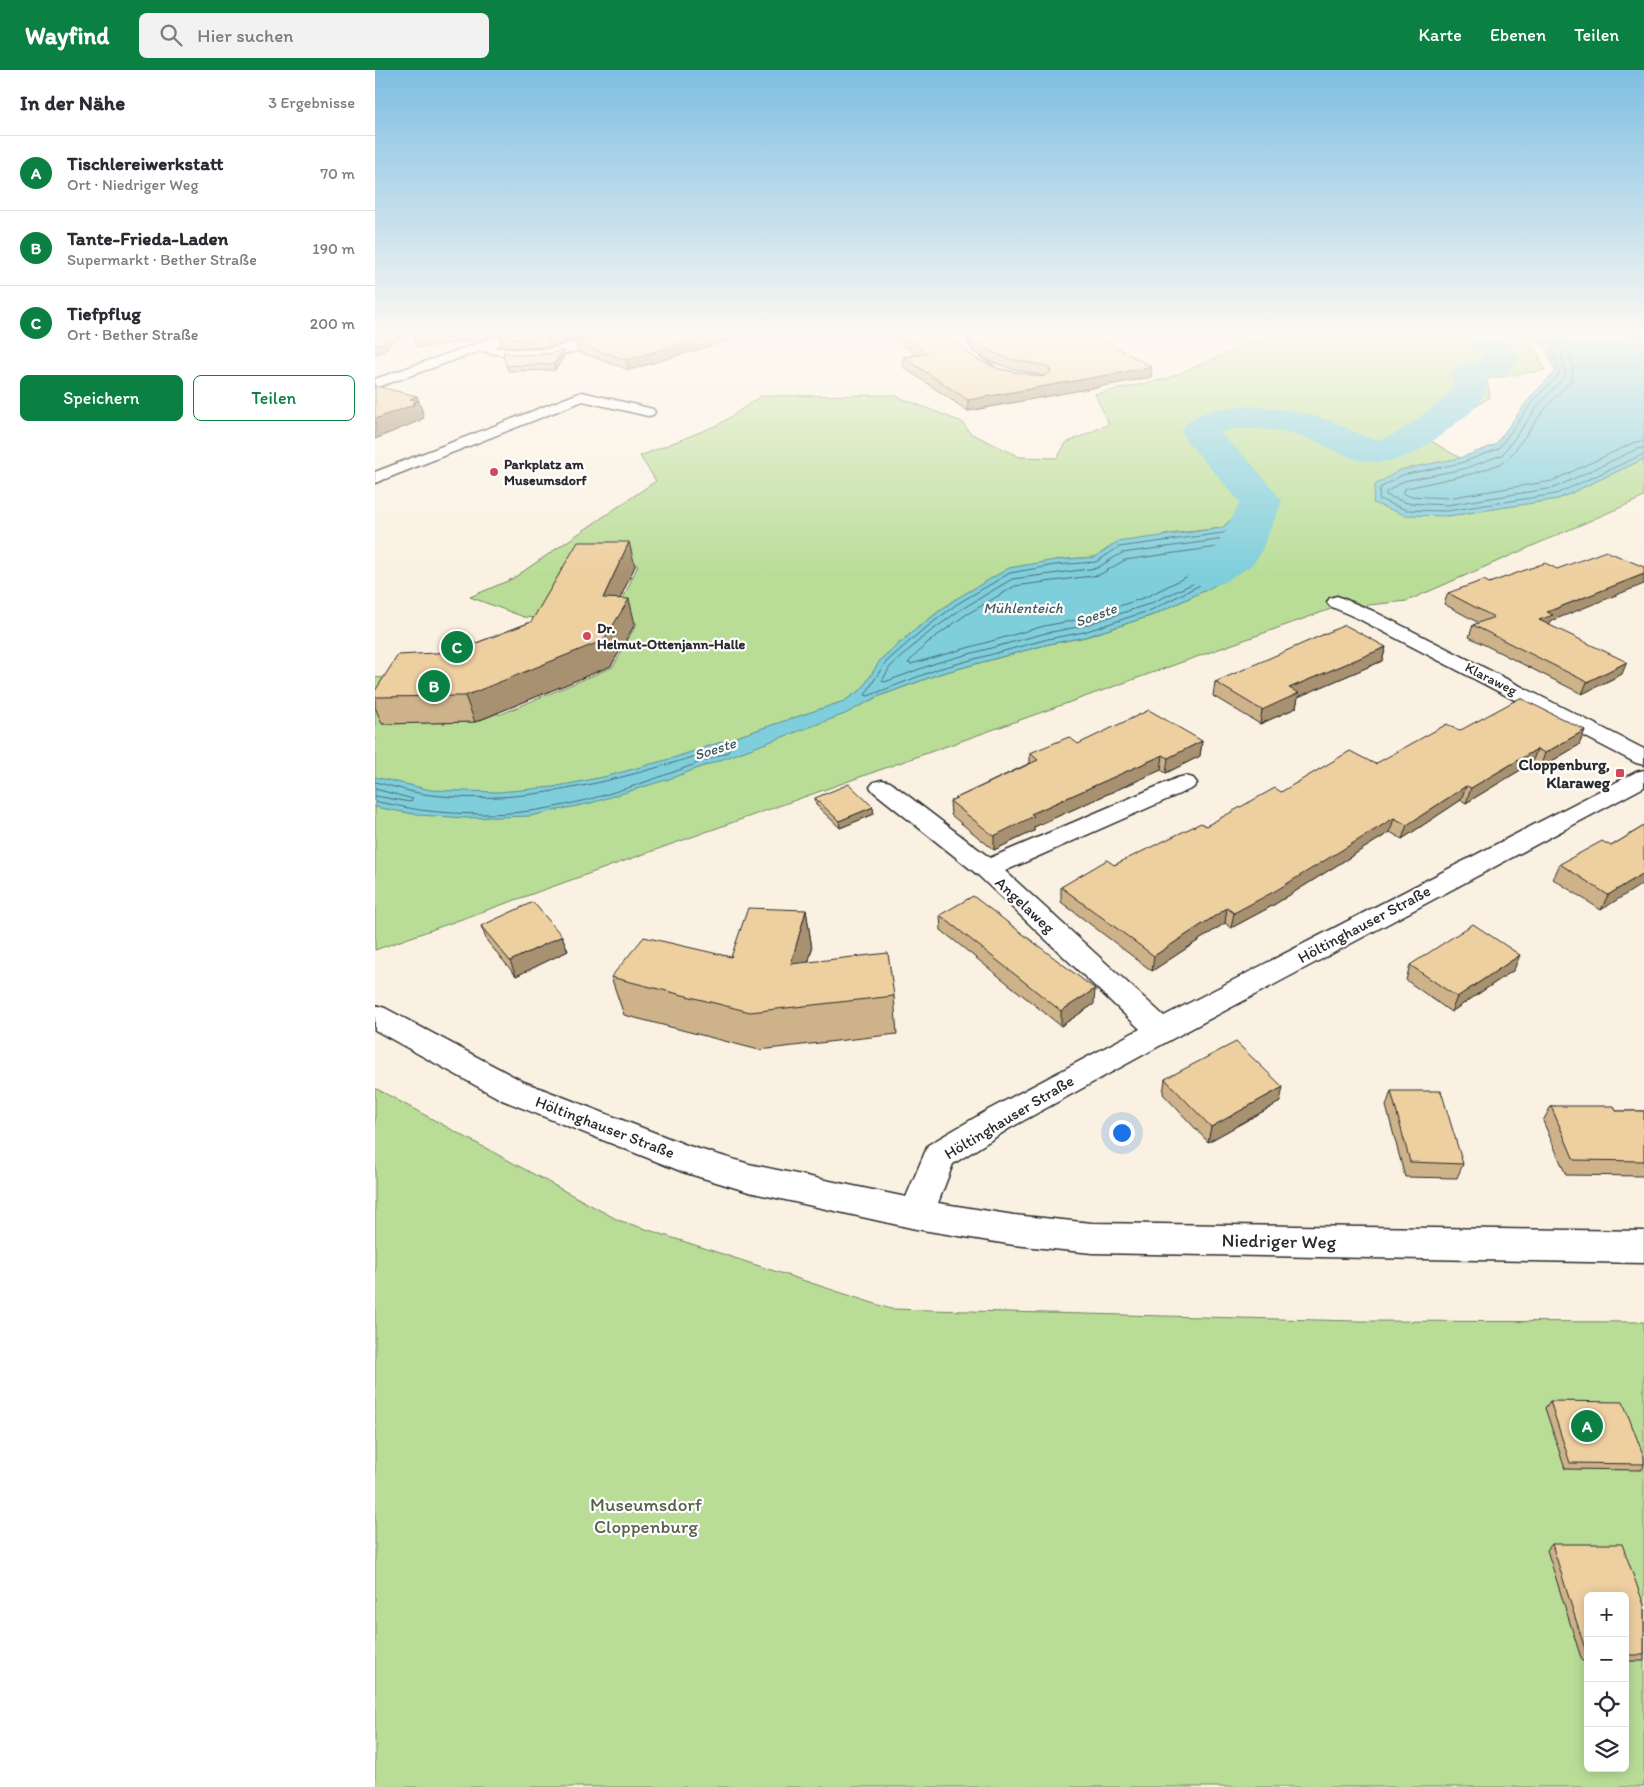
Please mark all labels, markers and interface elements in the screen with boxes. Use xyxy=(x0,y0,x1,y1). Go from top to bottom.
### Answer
search box xyxy=(139,13,489,58)
text: Wayfind xyxy=(25,21,109,50)
icon: search xyxy=(157,21,185,49)
text: Hier suchen xyxy=(197,24,294,47)
text: Karte xyxy=(1419,24,1462,46)
text: Ebenen xyxy=(1490,24,1546,46)
text: Teilen xyxy=(1574,24,1619,46)
text: In der Nähe xyxy=(20,90,125,115)
text: 3 Ergebnisse xyxy=(268,93,355,112)
text: Tischlereiwerkstatt xyxy=(67,152,224,175)
text: A xyxy=(31,164,41,183)
text: 70 m xyxy=(320,164,355,183)
text: Ort · Niedriger Weg xyxy=(67,175,199,194)
text: Tante-Frieda-Laden xyxy=(67,227,228,250)
text: B xyxy=(31,239,41,258)
text: 190 m xyxy=(312,239,355,258)
text: Supermarkt · Bether Straße xyxy=(67,250,257,269)
text: Tiefpflug xyxy=(67,302,141,325)
text: C xyxy=(31,314,41,333)
text: 200 m xyxy=(310,314,355,333)
text: Ort · Bether Straße xyxy=(67,325,198,344)
button: Speichern xyxy=(20,375,183,421)
button: Teilen xyxy=(193,375,355,421)
place label: Parkplatz am Museumsdorf xyxy=(504,456,587,489)
marker: Parkplatz am Museumsdorf xyxy=(488,466,500,478)
water label: Mühlenteich xyxy=(983,599,1063,617)
water label: Soeste xyxy=(1073,599,1120,631)
place label: Dr. Helmut-Ottenjann-Halle xyxy=(597,620,746,653)
pin: C xyxy=(441,628,473,666)
marker: Dr. Helmut-Ottenjann-Halle xyxy=(581,630,593,642)
street label: Klaraweg xyxy=(1462,659,1520,700)
pin: B xyxy=(418,667,450,705)
water label: Soeste xyxy=(692,734,739,764)
place label: Cloppenburg, Klaraweg xyxy=(1518,755,1611,793)
marker: Cloppenburg, Klaraweg xyxy=(1614,767,1626,779)
street label: Angelaweg xyxy=(991,873,1059,938)
street label: Höltinghauser Straße xyxy=(1294,881,1434,967)
street label: Höltinghauser Straße xyxy=(941,1071,1077,1163)
street label: Höltinghauser Straße xyxy=(533,1092,678,1162)
your location xyxy=(1109,1120,1135,1146)
street label: Niedriger Weg xyxy=(1221,1229,1337,1254)
pin: A xyxy=(1571,1407,1603,1445)
park label: Museumsdorf Cloppenburg xyxy=(590,1493,703,1538)
map controls xyxy=(1584,1592,1629,1772)
button: + xyxy=(1584,1592,1629,1637)
button: − xyxy=(1584,1637,1629,1682)
button: locate xyxy=(1584,1682,1629,1727)
button: layers xyxy=(1584,1727,1629,1772)

